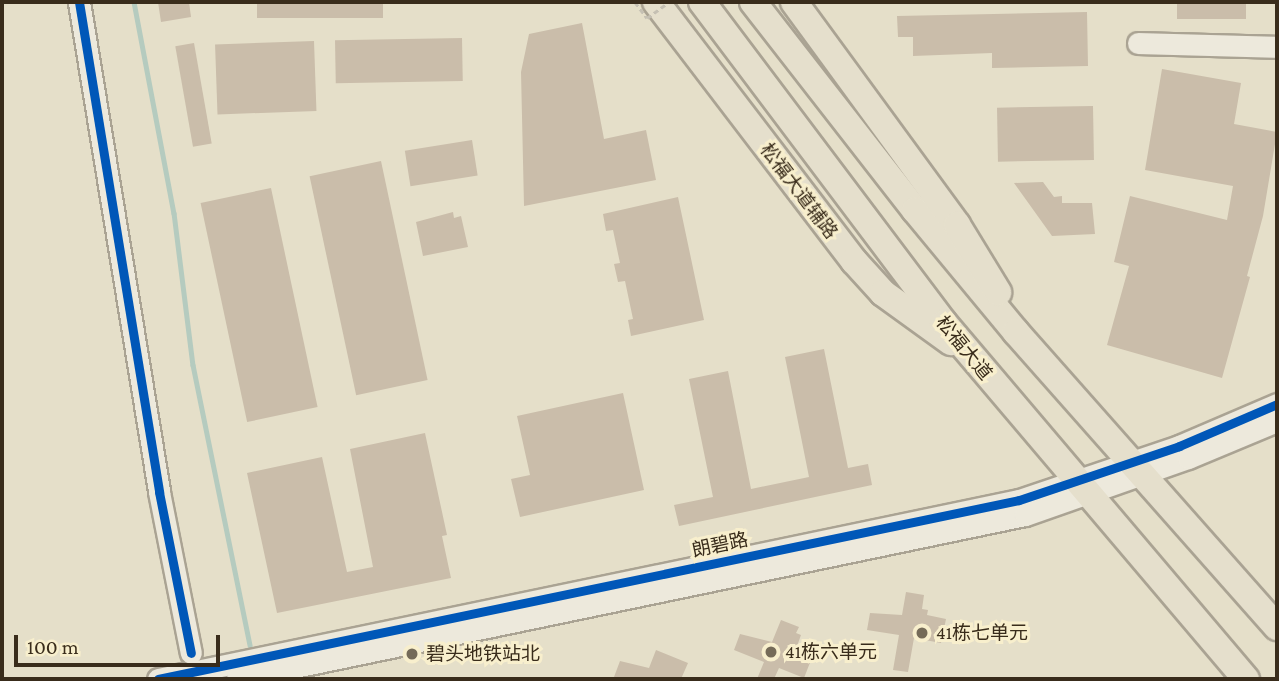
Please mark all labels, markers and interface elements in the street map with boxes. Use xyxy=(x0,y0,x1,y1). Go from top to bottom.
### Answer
street label: 松福大道辅路 xyxy=(756,139,842,243)
street label: 松福大道 xyxy=(931,311,997,385)
street label: 朗碧路 xyxy=(690,528,750,562)
scale bar xyxy=(18,622,224,666)
place label: 41栋七单元 xyxy=(936,622,1028,644)
marker: 41栋七单元 xyxy=(914,625,930,641)
text: 100 m xyxy=(27,635,79,659)
place label: 41栋六单元 xyxy=(785,641,877,663)
place label: 碧头地铁站北 xyxy=(426,643,540,665)
marker: 41栋六单元 xyxy=(763,644,779,660)
marker: 碧头地铁站北 xyxy=(404,646,420,662)

